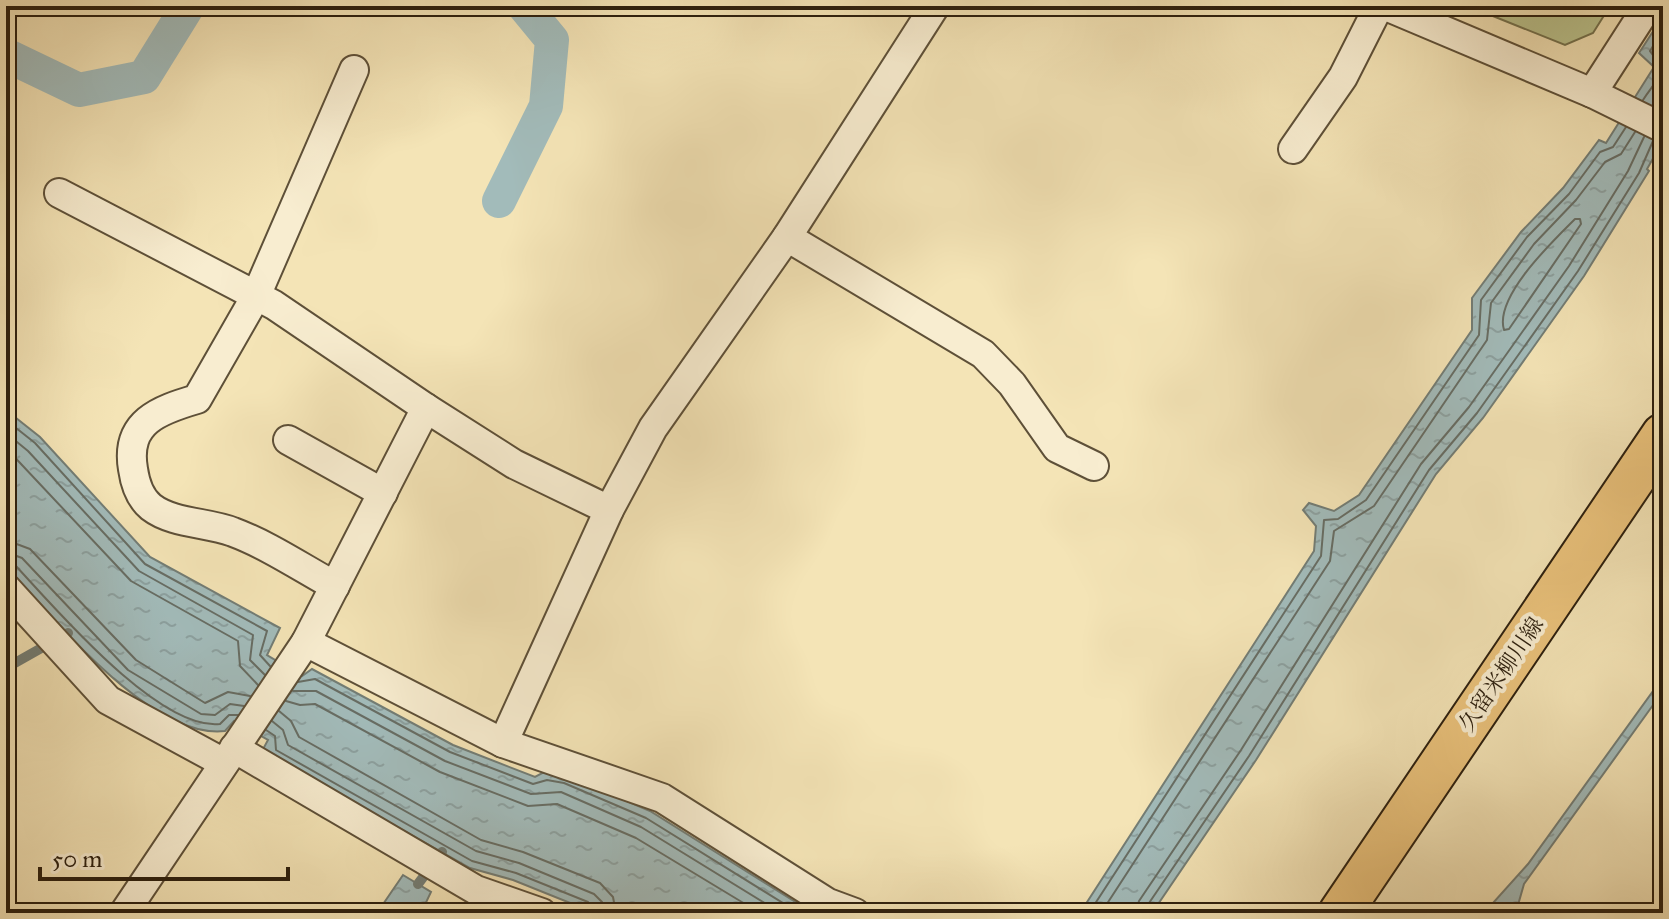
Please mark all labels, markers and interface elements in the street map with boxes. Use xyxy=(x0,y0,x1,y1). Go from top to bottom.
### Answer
street label: 久留米柳川線 xyxy=(1453,612,1549,736)
scale bar xyxy=(40,831,288,881)
text: 50 m xyxy=(52,844,102,874)

